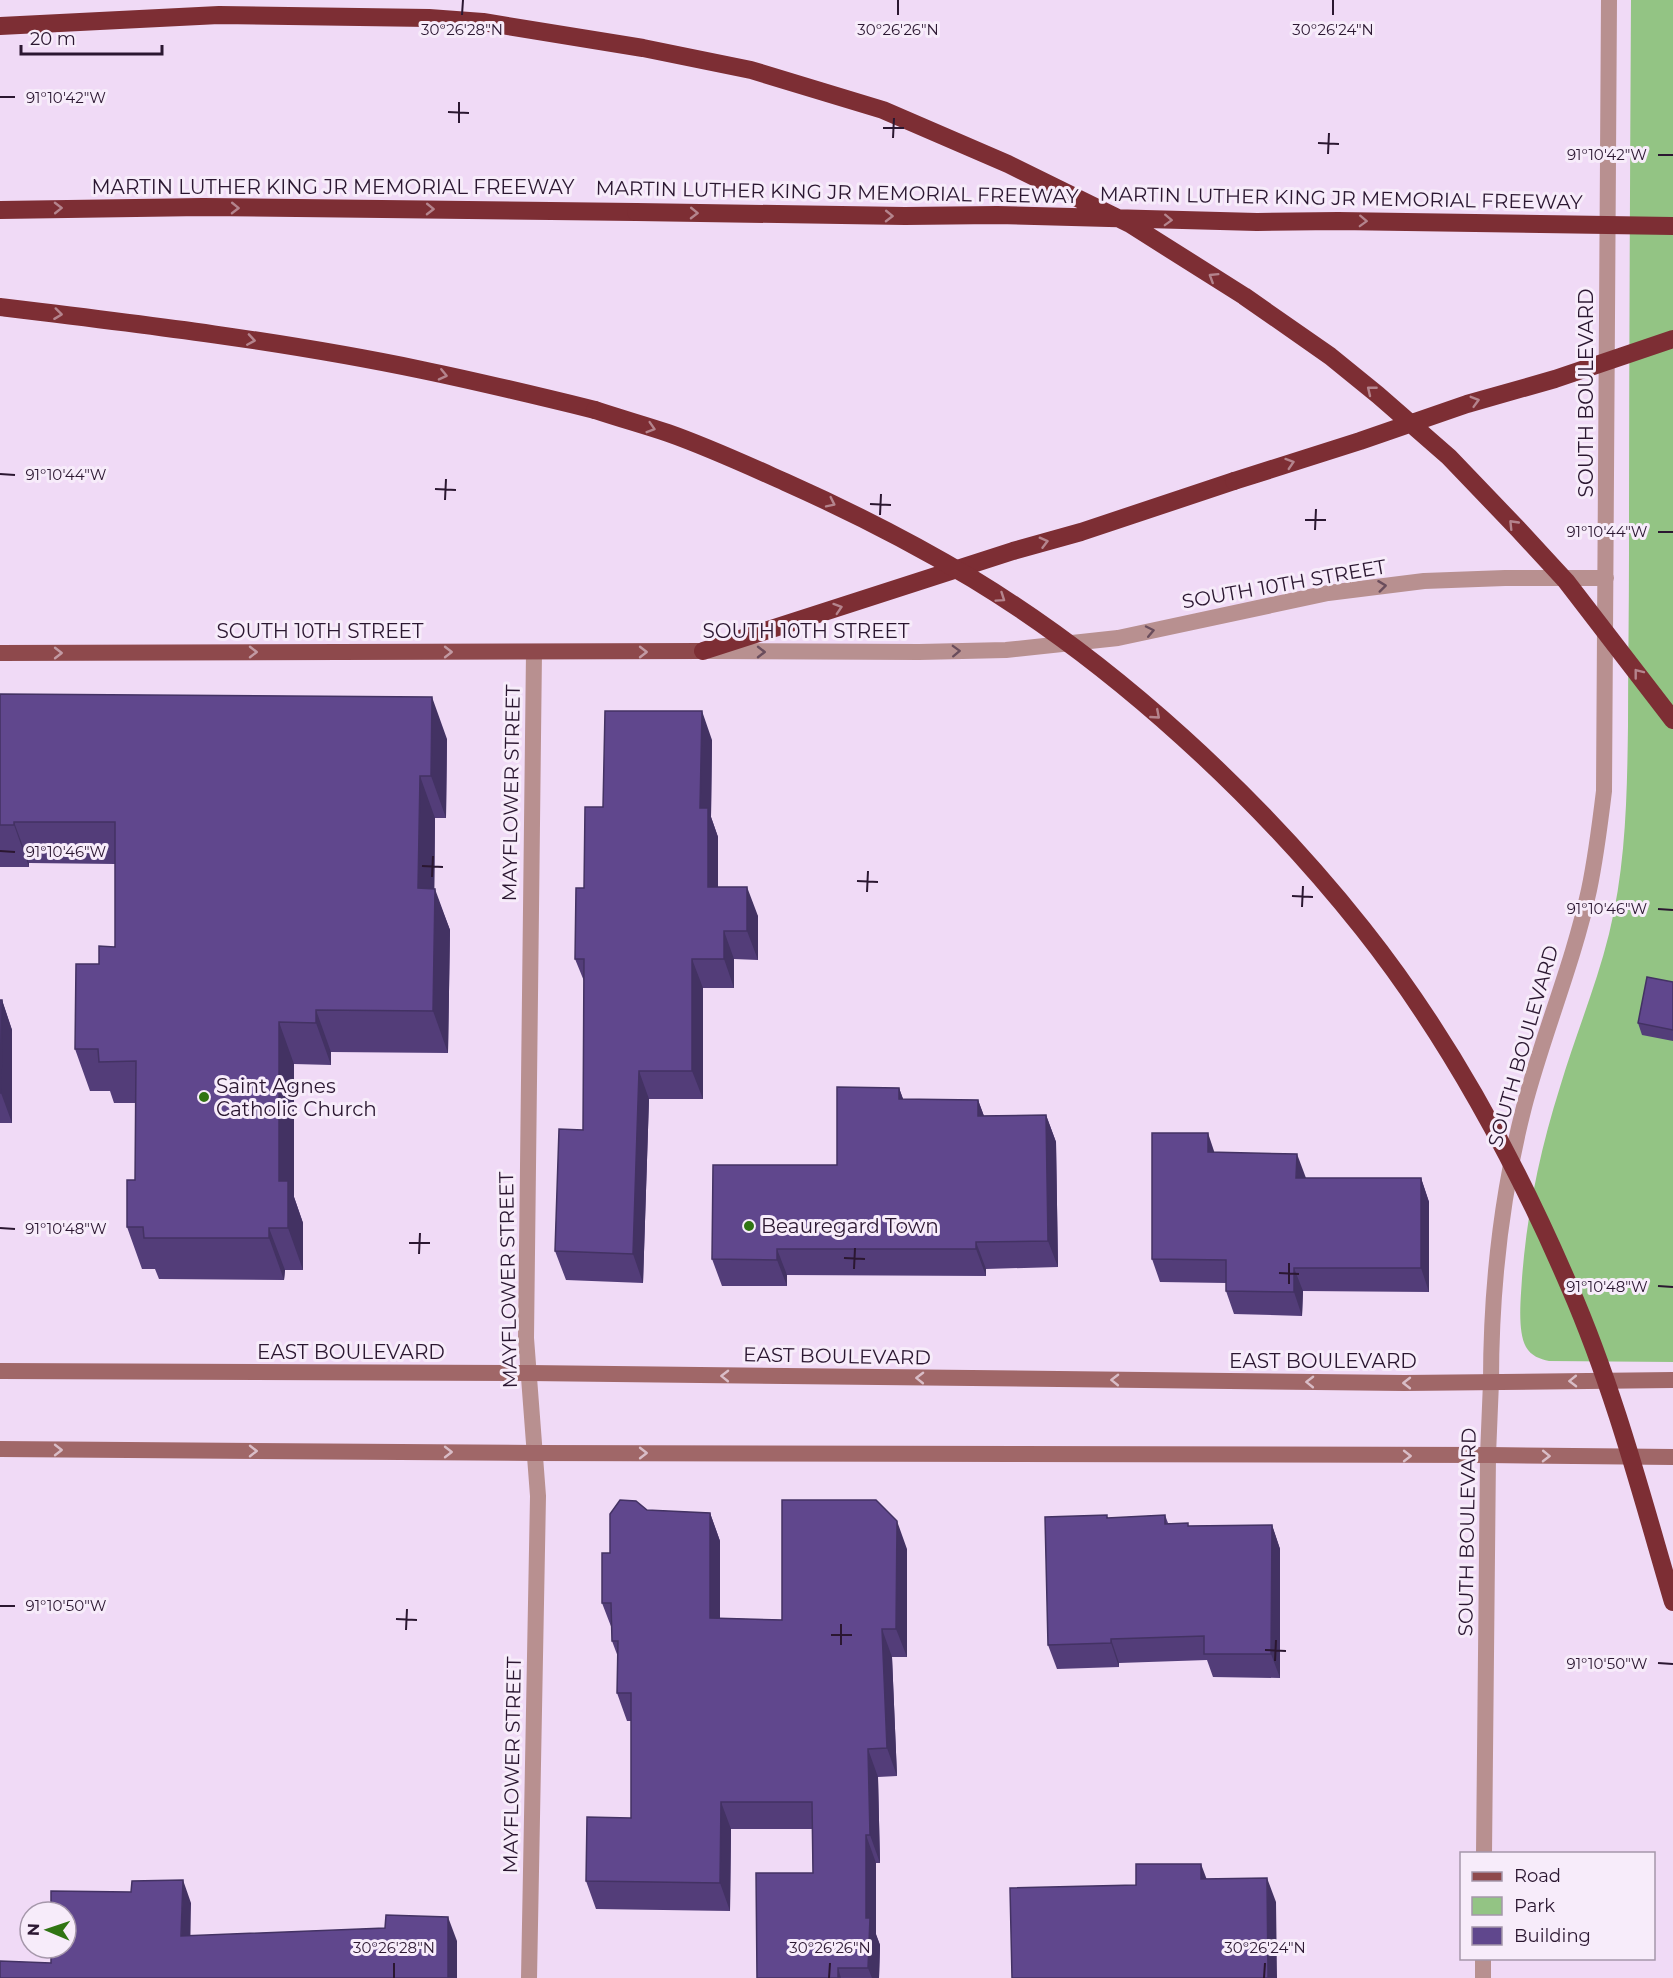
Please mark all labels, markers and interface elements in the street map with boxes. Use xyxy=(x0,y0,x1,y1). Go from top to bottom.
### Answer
scale bar xyxy=(21,18,162,56)
text: 30°26'28"N xyxy=(421,20,503,39)
text: 30°26'26"N xyxy=(857,20,939,39)
text: 30°26'24"N xyxy=(1292,20,1374,39)
text: 20 m xyxy=(30,28,76,50)
text: 91°10'42"W xyxy=(26,88,106,107)
text: 91°10'42"W xyxy=(1567,145,1647,164)
street label: MARTIN LUTHER KING JR MEMORIAL FREEWAY xyxy=(91,175,575,199)
street label: MARTIN LUTHER KING JR MEMORIAL FREEWAY xyxy=(595,176,1079,208)
street label: MARTIN LUTHER KING JR MEMORIAL FREEWAY xyxy=(1099,182,1583,214)
one-way arrow xyxy=(231,201,240,214)
one-way arrow xyxy=(54,202,63,214)
one-way arrow xyxy=(426,203,435,215)
one-way arrow xyxy=(690,206,699,219)
one-way arrow xyxy=(885,209,894,222)
one-way arrow xyxy=(1164,213,1173,226)
one-way arrow xyxy=(1359,215,1368,228)
one-way arrow xyxy=(1209,272,1219,284)
street label: SOUTH BOULEVARD xyxy=(1574,289,1598,497)
one-way arrow xyxy=(53,307,63,320)
one-way arrow xyxy=(247,334,256,346)
one-way arrow xyxy=(438,367,448,380)
one-way arrow xyxy=(1367,386,1378,397)
one-way arrow xyxy=(1470,396,1480,409)
one-way arrow xyxy=(645,420,656,433)
one-way arrow xyxy=(1284,458,1295,470)
text: 91°10'44"W xyxy=(25,465,107,484)
one-way arrow xyxy=(824,495,835,507)
one-way arrow xyxy=(1509,520,1520,530)
text: 91°10'44"W xyxy=(1566,522,1648,541)
one-way arrow xyxy=(1038,537,1049,549)
street label: SOUTH 10TH STREET xyxy=(1180,554,1388,614)
one-way arrow xyxy=(1378,580,1387,593)
one-way arrow xyxy=(994,591,1005,602)
one-way arrow xyxy=(832,602,843,615)
street label: SOUTH 10TH STREET xyxy=(217,619,424,643)
street label: SOUTH 10TH STREET xyxy=(703,619,910,643)
one-way arrow xyxy=(1145,625,1155,638)
one-way arrow xyxy=(952,645,961,657)
one-way arrow xyxy=(249,646,258,658)
one-way arrow xyxy=(444,646,453,658)
one-way arrow xyxy=(639,646,648,658)
one-way arrow xyxy=(757,646,766,658)
one-way arrow xyxy=(54,647,63,659)
one-way arrow xyxy=(1635,669,1646,680)
street label: MAYFLOWER STREET xyxy=(497,684,525,902)
one-way arrow xyxy=(1150,708,1160,719)
text: 91°10'46"W xyxy=(26,842,107,861)
text: 91°10'46"W xyxy=(1567,899,1648,918)
street label: SOUTH BOULEVARD xyxy=(1483,942,1563,1150)
place label: Saint Agnes Catholic Church xyxy=(216,1074,377,1121)
marker: Saint Agnes Catholic Church xyxy=(197,1090,211,1104)
street label: MAYFLOWER STREET xyxy=(494,1171,522,1389)
place label: Beauregard Town xyxy=(761,1214,939,1238)
text: 91°10'48"W xyxy=(25,1219,107,1238)
marker: Beauregard Town xyxy=(742,1219,756,1233)
text: 91°10'48"W xyxy=(1566,1277,1648,1296)
street label: EAST BOULEVARD xyxy=(257,1340,445,1364)
street label: EAST BOULEVARD xyxy=(743,1342,931,1370)
street label: EAST BOULEVARD xyxy=(1229,1349,1417,1373)
one-way arrow xyxy=(720,1370,729,1382)
one-way arrow xyxy=(915,1372,924,1384)
one-way arrow xyxy=(1110,1374,1119,1386)
one-way arrow xyxy=(1305,1375,1314,1388)
one-way arrow xyxy=(1568,1375,1577,1387)
one-way arrow xyxy=(1403,1377,1412,1389)
street label: SOUTH BOULEVARD xyxy=(1453,1427,1481,1637)
one-way arrow xyxy=(54,1444,63,1456)
one-way arrow xyxy=(249,1445,258,1457)
one-way arrow xyxy=(444,1446,453,1458)
one-way arrow xyxy=(639,1447,648,1459)
one-way arrow xyxy=(1402,1450,1411,1462)
one-way arrow xyxy=(1542,1450,1551,1462)
text: 91°10'50"W xyxy=(26,1596,107,1615)
text: 91°10'50"W xyxy=(1567,1654,1648,1673)
street label: MAYFLOWER STREET xyxy=(498,1656,526,1874)
legend xyxy=(1460,1852,1655,1960)
text: Road xyxy=(1514,1865,1561,1887)
text: Park xyxy=(1514,1895,1555,1917)
north arrow xyxy=(18,1900,78,1960)
text: N xyxy=(24,1923,43,1936)
text: Building xyxy=(1514,1925,1591,1947)
text: 30°26'28"N xyxy=(353,1938,435,1957)
text: 30°26'26"N xyxy=(789,1938,871,1957)
text: 30°26'24"N xyxy=(1224,1938,1306,1957)

